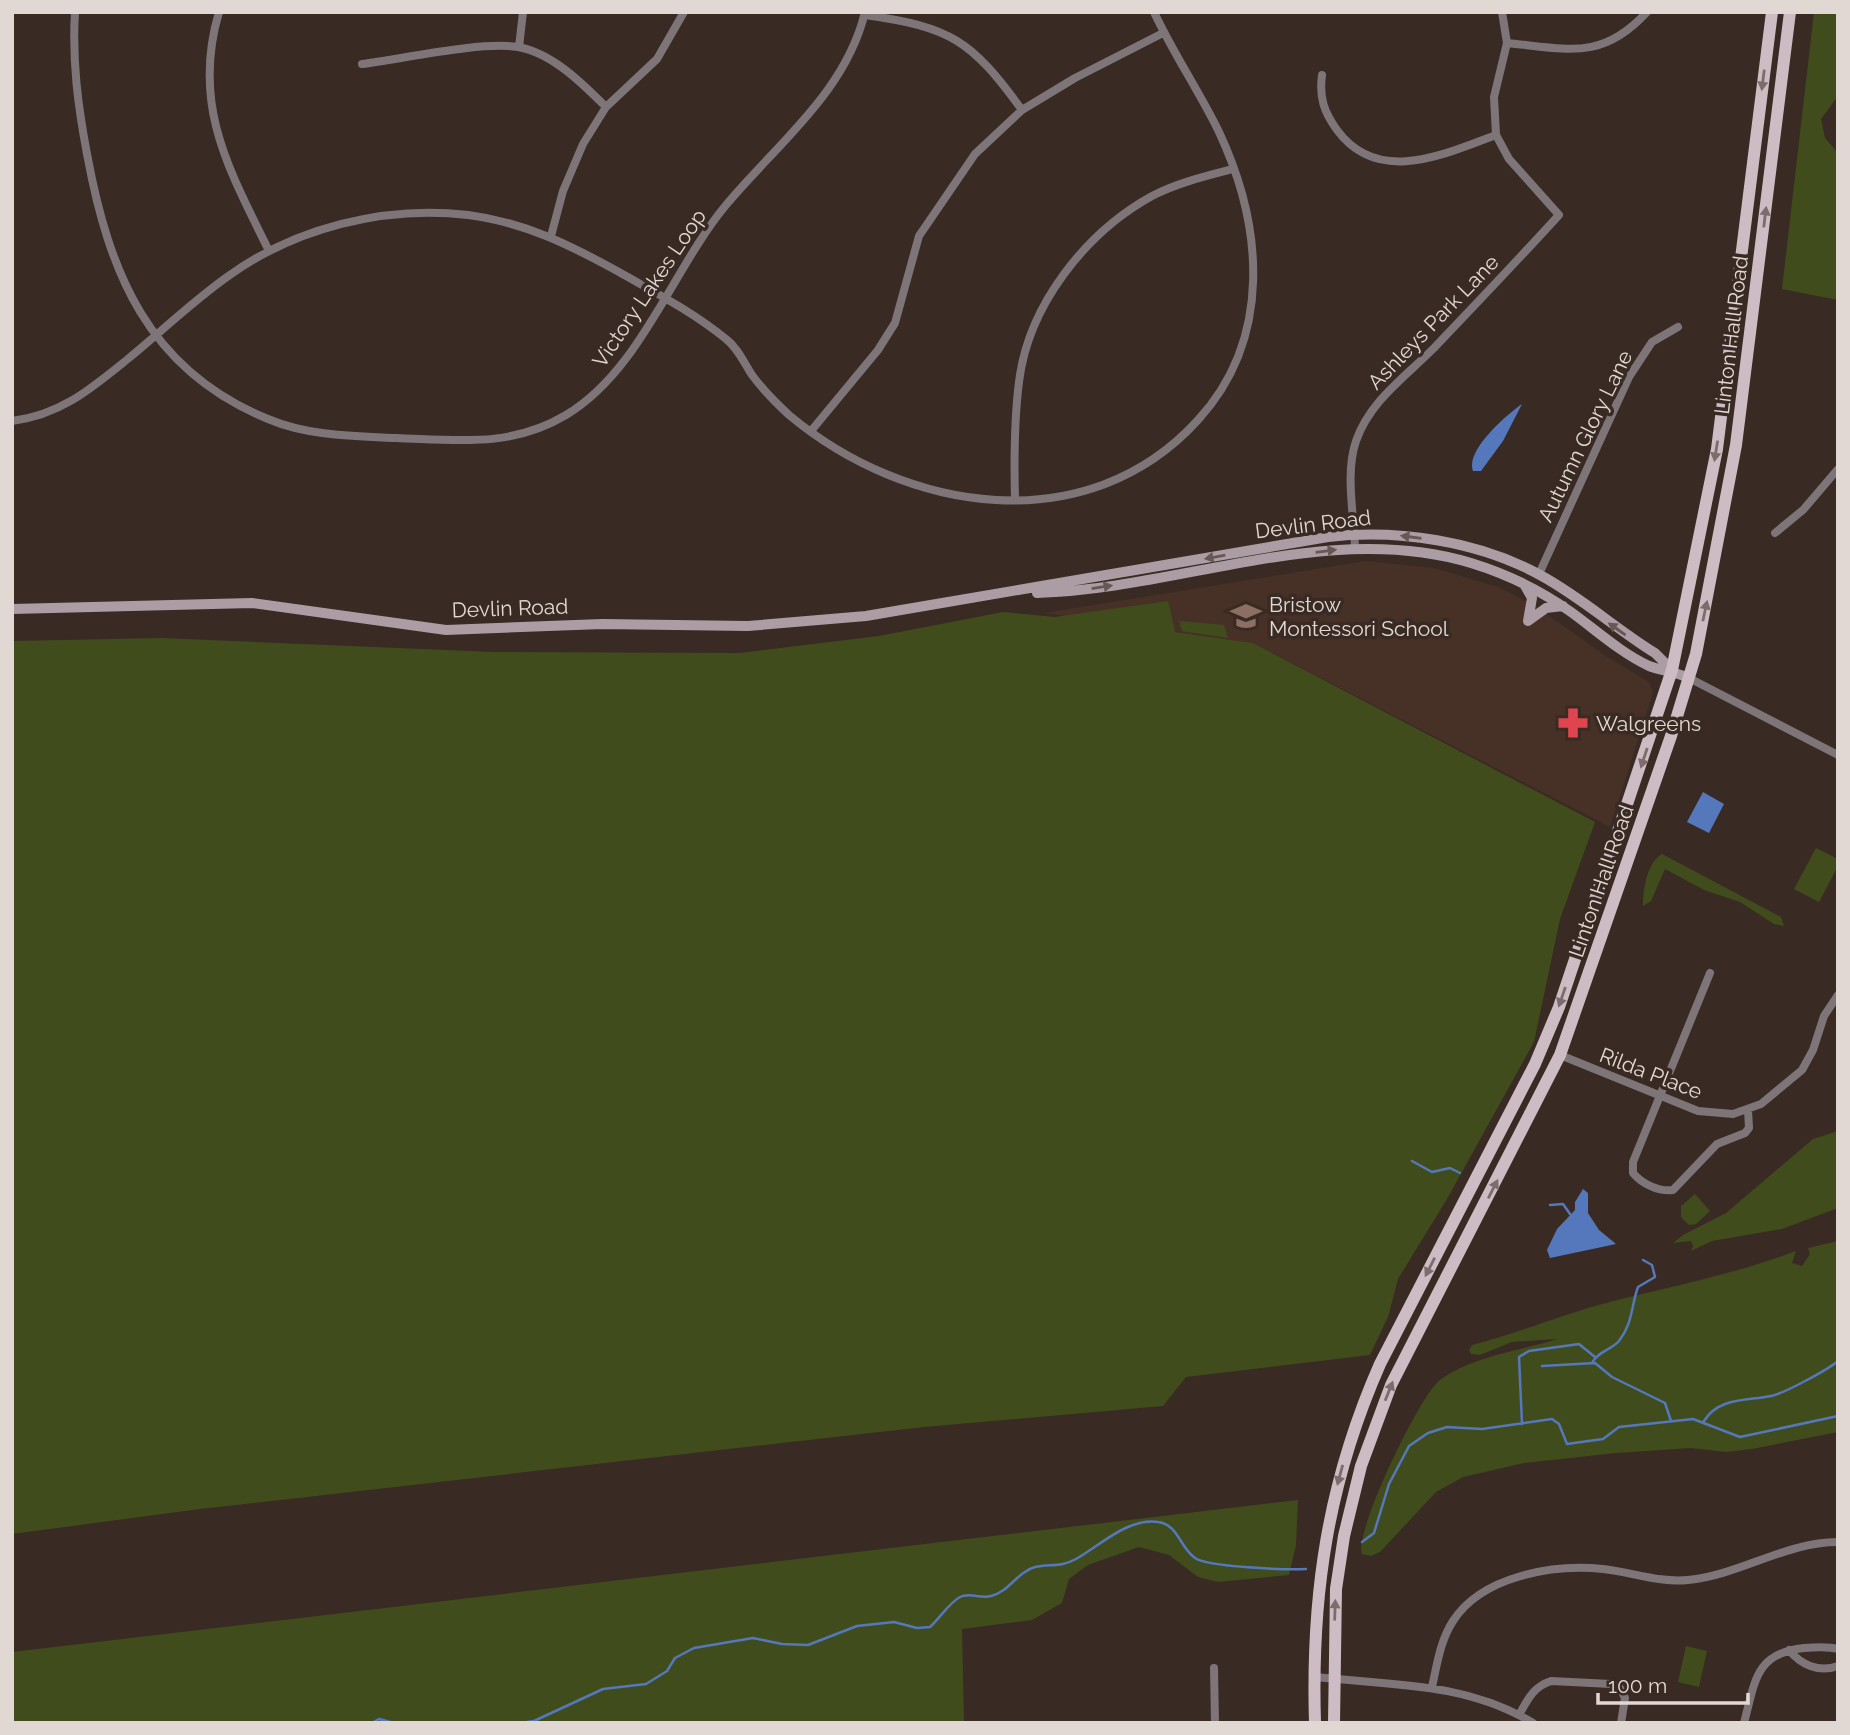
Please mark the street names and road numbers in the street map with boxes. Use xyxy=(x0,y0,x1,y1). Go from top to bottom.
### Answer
street label: Victory Lakes Loop xyxy=(587,204,711,372)
street label: Ashleys Park Lane xyxy=(1362,250,1504,394)
street label: Linton Hall Road xyxy=(1709,254,1753,416)
street label: Autumn Glory Lane xyxy=(1533,346,1637,526)
street label: Devlin Road xyxy=(1254,504,1372,544)
street label: Devlin Road xyxy=(451,593,569,623)
street label: Linton Hall Road xyxy=(1563,802,1639,960)
street label: Rilda Place xyxy=(1596,1042,1706,1104)

